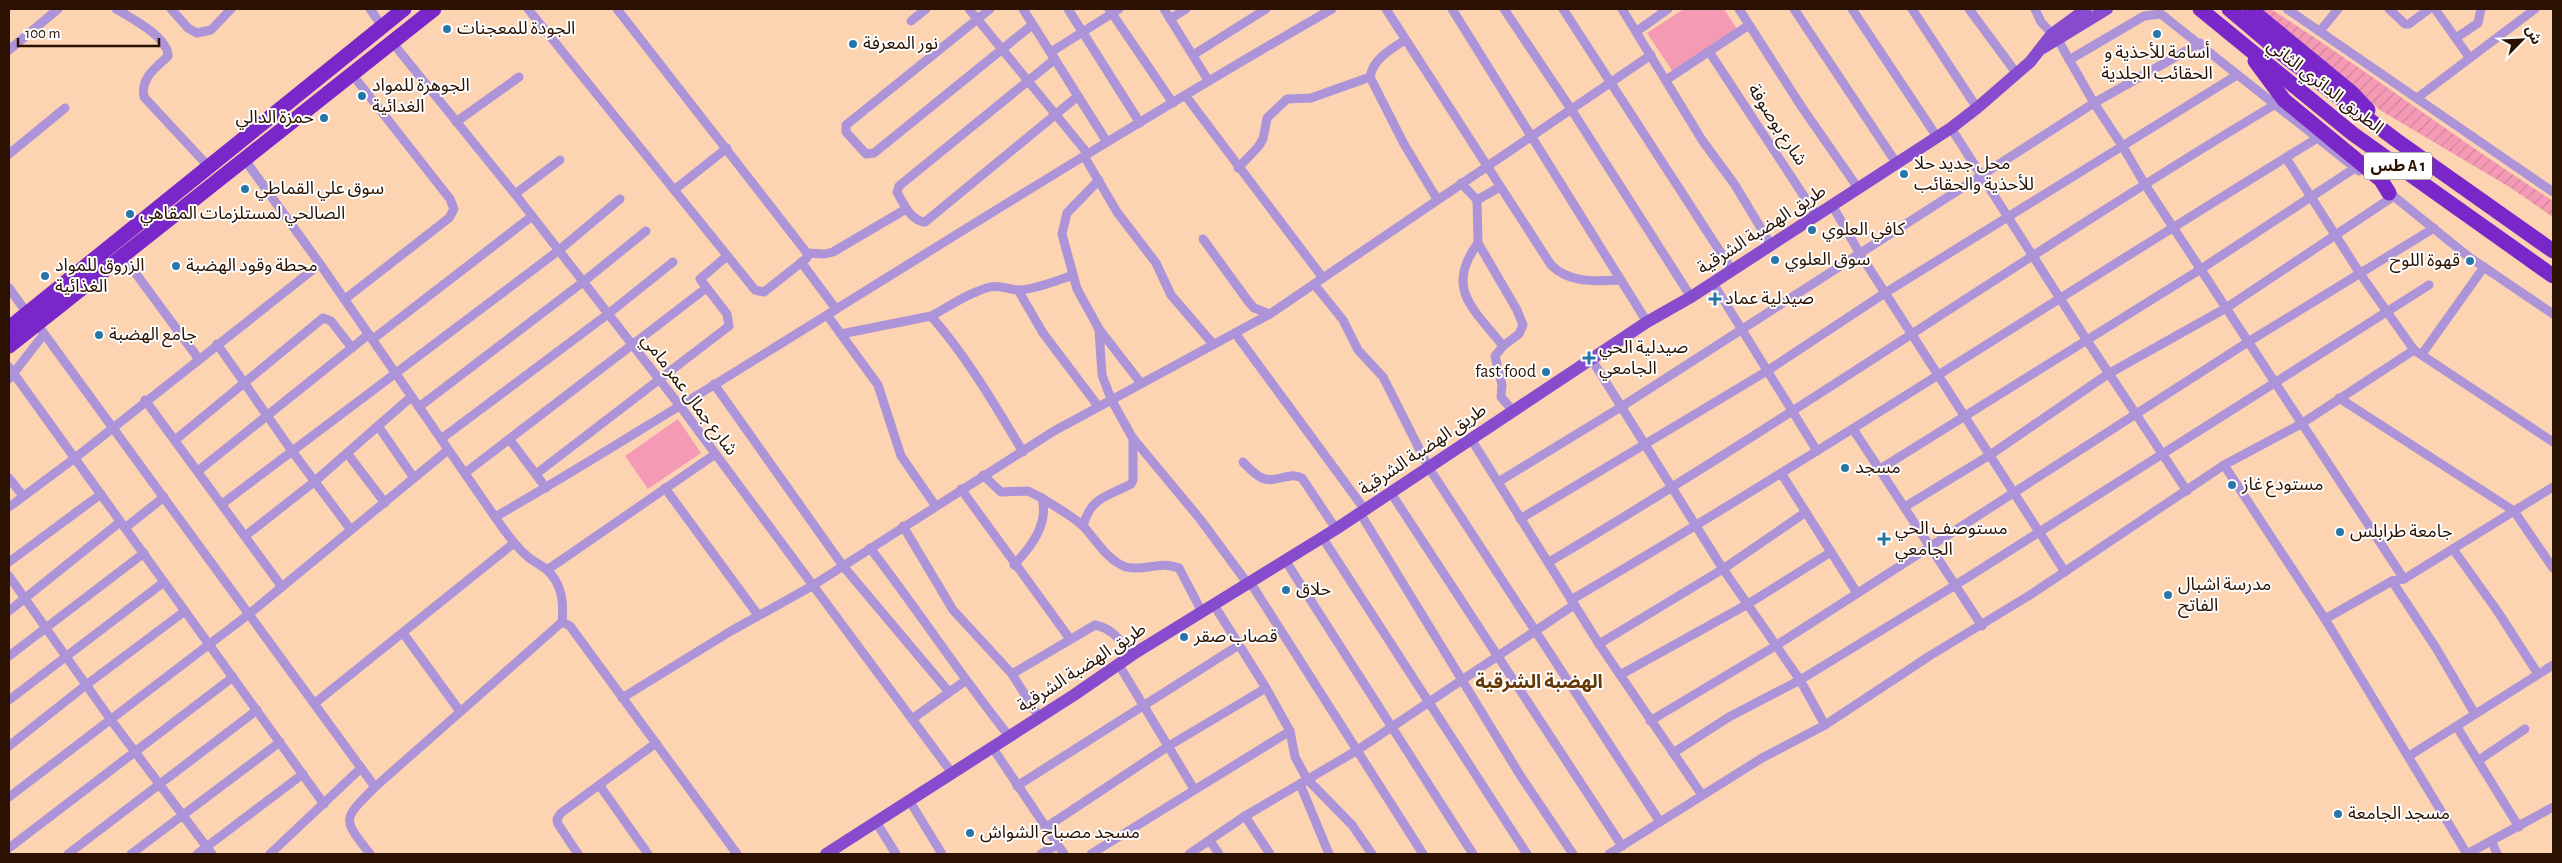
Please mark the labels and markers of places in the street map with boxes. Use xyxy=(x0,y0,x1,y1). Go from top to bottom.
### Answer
place label: الجودة للمعجنات xyxy=(457,20,575,39)
marker: الجودة للمعجنات xyxy=(441,23,453,35)
marker: أسامة للأحذية و الحقائب الجلدية xyxy=(2151,28,2163,40)
place label: نور المعرفة xyxy=(863,35,938,54)
marker: نور المعرفة xyxy=(847,38,859,50)
place label: أسامة للأحذية و الحقائب الجلدية xyxy=(2101,41,2213,83)
place label: الجوهرة للمواد الغدائية xyxy=(372,77,470,116)
marker: الجوهرة للمواد الغدائية xyxy=(356,90,368,102)
place label: حمزة الدالي xyxy=(236,109,314,130)
marker: حمزة الدالي xyxy=(318,112,330,124)
place label: محل جديد حلا للأحذية والحقائب xyxy=(1914,155,2034,194)
marker: محل جديد حلا للأحذية والحقائب xyxy=(1898,168,1910,180)
place label: سوق علي القماطي xyxy=(255,180,384,201)
marker: سوق علي القماطي xyxy=(239,183,251,195)
place label: الصالحي لمستلزمات المقاهي xyxy=(140,205,345,226)
marker: الصالحي لمستلزمات المقاهي xyxy=(124,208,136,220)
place label: كافي العلوي xyxy=(1822,221,1905,242)
marker: كافي العلوي xyxy=(1806,224,1818,236)
place label: سوق العلوي xyxy=(1785,251,1870,272)
place label: قهوة اللوح xyxy=(2390,252,2460,273)
marker: سوق العلوي xyxy=(1769,254,1781,266)
marker: قهوة اللوح xyxy=(2464,255,2476,267)
place label: الزروق للمواد الغذائية xyxy=(55,257,145,296)
place label: محطة وقود الهضبة xyxy=(186,257,318,276)
marker: محطة وقود الهضبة xyxy=(170,260,182,272)
marker: الزروق للمواد الغذائية xyxy=(39,270,51,282)
place label: صيدلية عماد xyxy=(1725,290,1814,308)
marker: صيدلية عماد xyxy=(1709,293,1721,305)
place label: جامع الهضبة xyxy=(109,326,197,348)
marker: جامع الهضبة xyxy=(93,329,105,341)
place label: صيدلية الحي الجامعي xyxy=(1599,339,1688,381)
marker: صيدلية الحي الجامعي xyxy=(1583,352,1595,364)
place label: fast food xyxy=(1475,363,1536,381)
marker: fast food xyxy=(1540,366,1552,378)
place label: مسجد xyxy=(1855,459,1901,477)
marker: مسجد xyxy=(1839,462,1851,474)
place label: مستودع غاز xyxy=(2241,476,2324,498)
marker: مستودع غاز xyxy=(2226,479,2238,491)
place label: مستوصف الحي الجامعي xyxy=(1895,520,2008,562)
place label: جامعة طرابلس xyxy=(2350,523,2453,542)
marker: جامعة طرابلس xyxy=(2334,526,2346,538)
marker: مستوصف الحي الجامعي xyxy=(1877,532,1891,546)
place label: مدرسة اشبال الفاتح xyxy=(2178,576,2271,618)
place label: حلاق xyxy=(1296,581,1331,599)
marker: حلاق xyxy=(1280,584,1292,596)
marker: مدرسة اشبال الفاتح xyxy=(2162,589,2174,601)
place label: قصاب صقر xyxy=(1193,628,1278,647)
marker: قصاب صقر xyxy=(1178,631,1190,643)
place label: مسجد الجامعة xyxy=(2348,805,2450,823)
marker: مسجد الجامعة xyxy=(2332,808,2344,820)
place label: مسجد مصباح الشواش xyxy=(980,824,1140,845)
marker: مسجد مصباح الشواش xyxy=(964,827,976,839)

